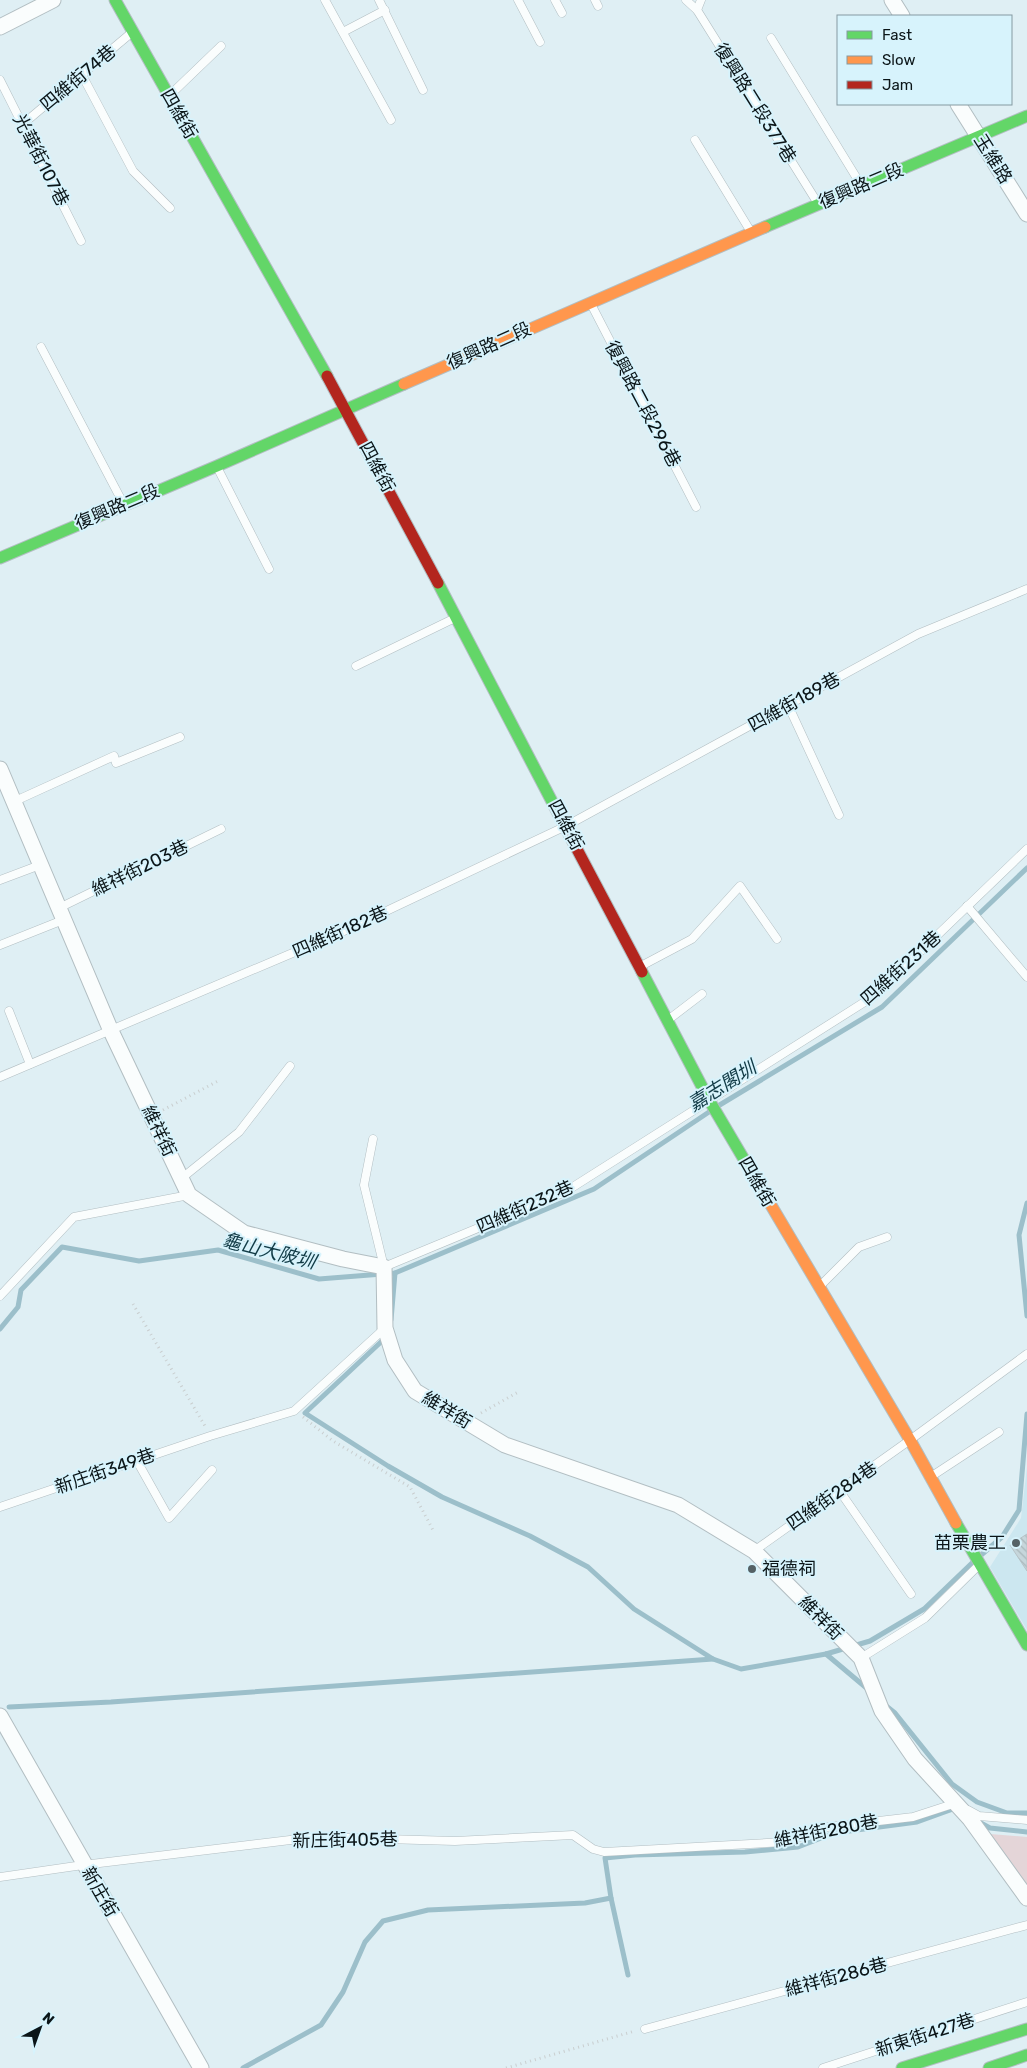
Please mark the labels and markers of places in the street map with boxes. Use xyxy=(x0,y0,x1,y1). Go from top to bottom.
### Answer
place label: 苗栗農工 xyxy=(934,1532,1006,1554)
marker: 苗栗農工 xyxy=(1010,1537,1022,1549)
place label: 福德祠 xyxy=(762,1558,816,1580)
marker: 福德祠 xyxy=(746,1563,758,1575)

